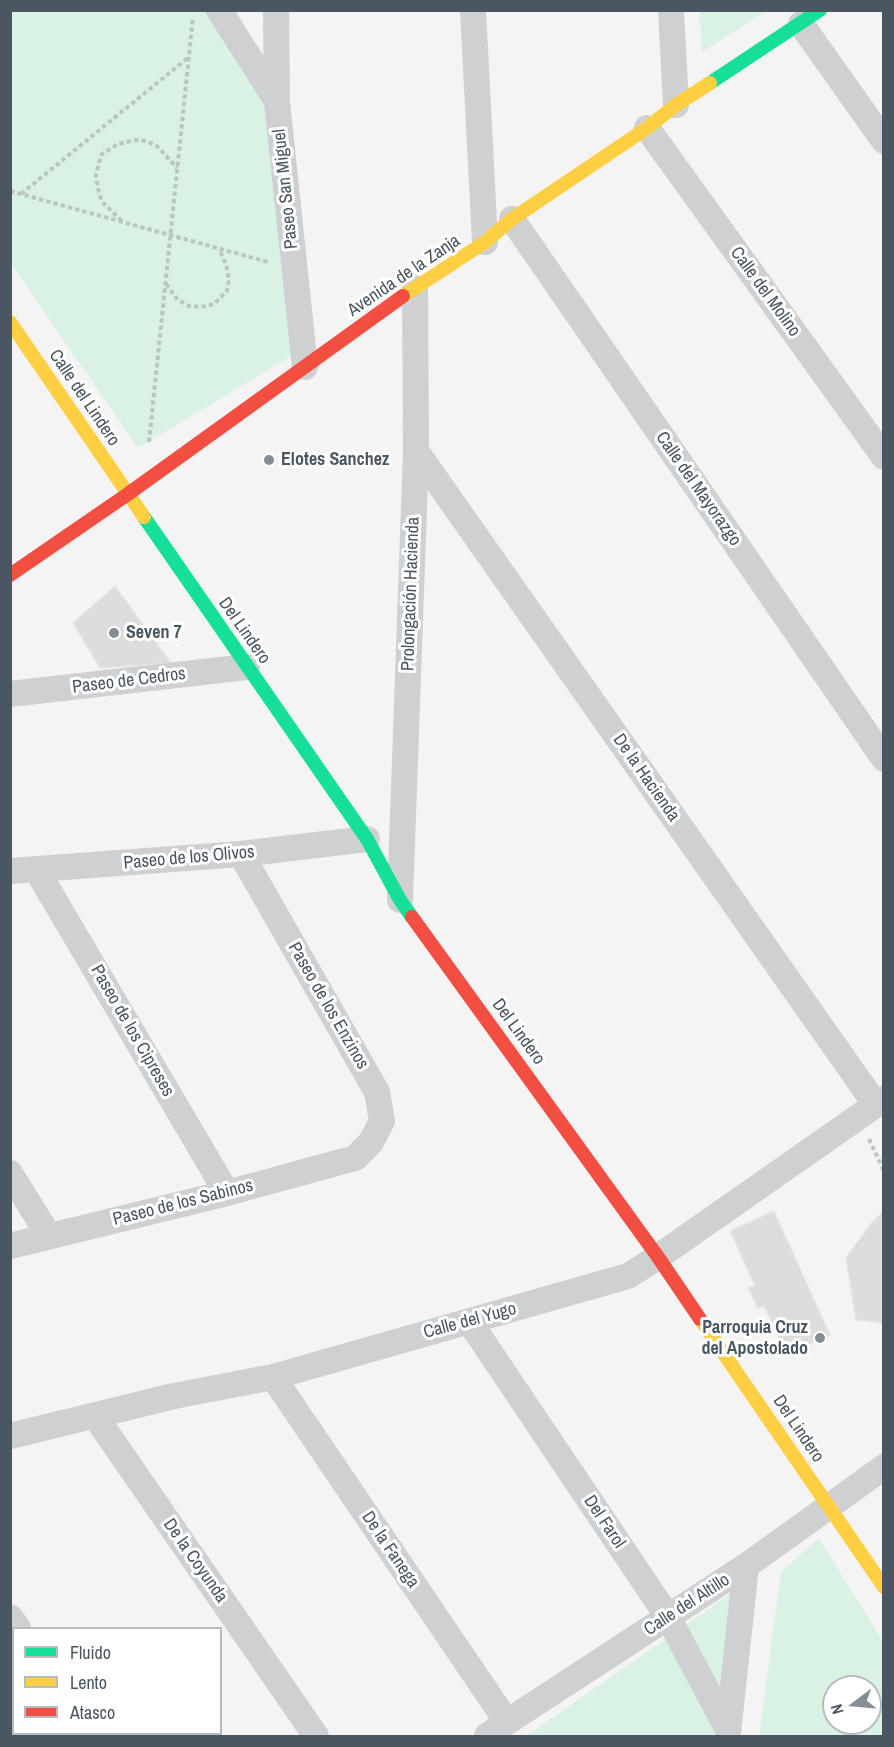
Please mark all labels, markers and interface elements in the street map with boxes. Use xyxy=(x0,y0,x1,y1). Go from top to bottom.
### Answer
street label: Paseo San Miguel xyxy=(269,128,303,250)
street label: Avenida de la Zanja xyxy=(344,230,464,322)
street label: Calle del Molino xyxy=(725,243,805,341)
street label: Calle del Lindero xyxy=(44,346,124,450)
street label: Calle del Mayorazgo xyxy=(651,428,745,550)
place label: Elotes Sanchez xyxy=(281,449,389,471)
marker: Elotes Sanchez xyxy=(262,453,276,467)
street label: Prolongación Hacienda xyxy=(398,517,424,671)
street label: Del Lindero xyxy=(213,594,275,668)
place label: Seven 7 xyxy=(126,622,182,644)
marker: Seven 7 xyxy=(107,626,121,640)
street label: Paseo de Cedros xyxy=(71,663,187,699)
street label: De la Hacienda xyxy=(608,730,684,826)
street label: Paseo de los Olivos xyxy=(123,842,255,874)
street label: Paseo de los Enzinos xyxy=(283,939,373,1073)
street label: Paseo de los Cipreses xyxy=(86,961,178,1101)
street label: Del Lindero xyxy=(487,995,549,1069)
street label: Paseo de los Sabinos xyxy=(111,1175,255,1231)
street label: Calle del Yugo xyxy=(421,1298,519,1344)
place label: Parroquia Cruz del Apostolado xyxy=(701,1317,808,1360)
marker: Parroquia Cruz del Apostolado xyxy=(813,1331,827,1345)
street label: Del Lindero xyxy=(768,1391,828,1467)
street label: Del Farol xyxy=(579,1491,629,1553)
street label: De la Fanega xyxy=(356,1508,424,1592)
street label: De la Coyunda xyxy=(158,1515,232,1607)
street label: Calle del Altillo xyxy=(640,1569,734,1641)
legend xyxy=(12,1627,222,1735)
text: Fluido xyxy=(70,1640,111,1665)
text: Lento xyxy=(70,1670,107,1695)
north arrow xyxy=(822,1675,882,1735)
text: Atasco xyxy=(70,1700,115,1725)
text: N xyxy=(825,1702,849,1717)

